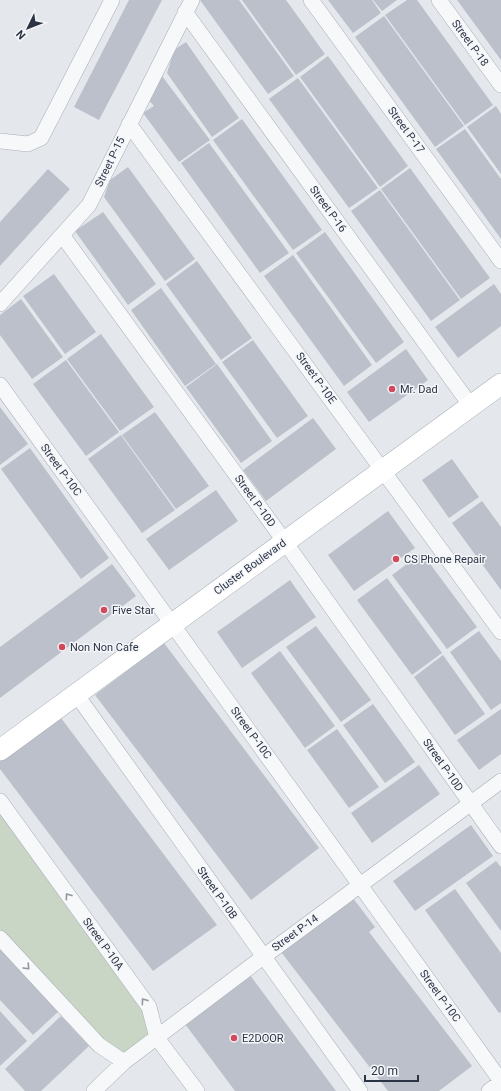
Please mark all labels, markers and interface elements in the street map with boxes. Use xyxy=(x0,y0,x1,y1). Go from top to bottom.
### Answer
north arrow xyxy=(8,8,48,48)
street label: Street P-18 xyxy=(449,17,491,69)
text: N xyxy=(13,27,28,42)
street label: Street P-17 xyxy=(385,104,427,156)
street label: Street P-15 xyxy=(92,135,128,189)
street label: Street P-16 xyxy=(307,183,349,235)
street label: Street P-10E xyxy=(293,350,339,406)
place label: Mr. Dad xyxy=(400,383,438,396)
marker: Mr. Dad xyxy=(387,384,397,394)
street label: Street P-10C xyxy=(38,441,84,499)
street label: Street P-10D xyxy=(232,472,278,530)
street label: Cluster Boulevard xyxy=(211,536,289,598)
place label: CS Phone Repair xyxy=(404,553,486,566)
marker: CS Phone Repair xyxy=(391,554,401,564)
place label: Five Star xyxy=(112,604,155,617)
marker: Five Star xyxy=(99,605,109,615)
place label: Non Non Cafe xyxy=(70,641,139,654)
marker: Non Non Cafe xyxy=(57,642,67,652)
street label: Street P-10C xyxy=(228,704,274,762)
street label: Street P-10D xyxy=(420,736,466,794)
street label: Street P-10B xyxy=(194,864,240,922)
one-way arrow xyxy=(65,893,73,900)
street label: Street P-14 xyxy=(269,912,321,954)
street label: Street P-10A xyxy=(80,915,127,973)
one-way arrow xyxy=(22,962,29,970)
street label: Street P-10C xyxy=(417,967,463,1025)
one-way arrow xyxy=(142,999,149,1006)
place label: E2DOOR xyxy=(242,1032,284,1045)
marker: E2DOOR xyxy=(229,1033,239,1043)
scale bar xyxy=(365,1057,418,1083)
text: 20 m xyxy=(371,1064,398,1078)

